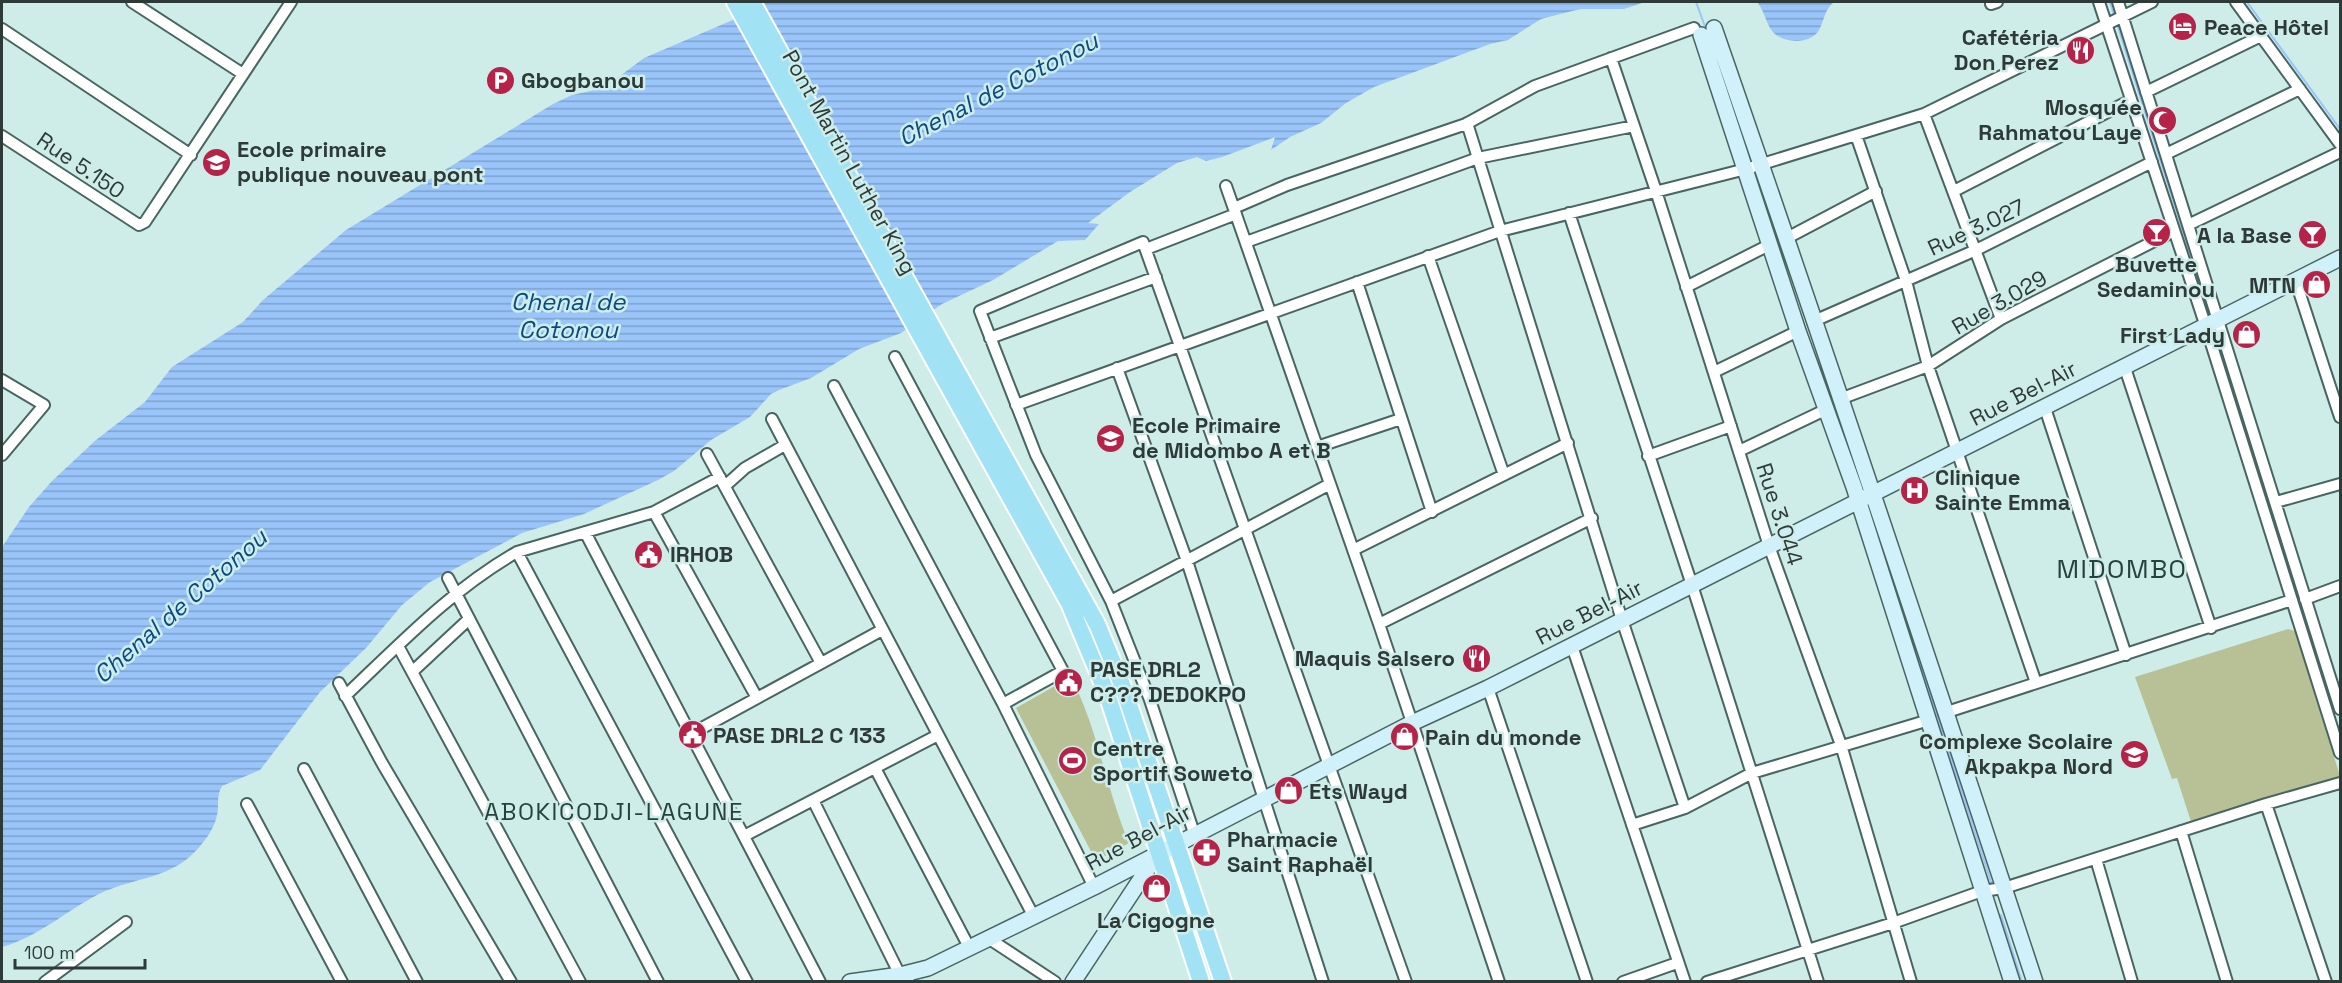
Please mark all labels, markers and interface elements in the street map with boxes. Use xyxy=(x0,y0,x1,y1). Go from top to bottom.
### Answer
hotel icon: Peace Hôtel xyxy=(2167,11,2199,43)
place label: Peace Hôtel xyxy=(2204,13,2329,41)
place label: Cafétéria Don Perez xyxy=(1954,23,2059,76)
water label: Chenal de Cotonou xyxy=(893,25,1104,153)
restaurant icon: Cafétéria Don Perez xyxy=(2064,34,2096,66)
street label: Pont Martin Luther King xyxy=(777,45,923,279)
parking icon: Gbogbanou xyxy=(484,64,516,96)
place label: Gbogbanou xyxy=(521,66,644,94)
place label: Mosquée Rahmatou Laye xyxy=(1978,93,2142,146)
mosque icon: Mosquée Rahmatou Laye xyxy=(2147,104,2179,136)
street label: Rue 5.150 xyxy=(32,125,130,205)
place label: Ecole primaire publique nouveau pont xyxy=(237,135,484,188)
school or university icon: Ecole primaire publique nouveau pont xyxy=(200,146,232,178)
street label: Rue 3.027 xyxy=(1923,192,2029,262)
bar icon: Buvette Sedaminou xyxy=(2140,216,2172,248)
bar icon: A la Base xyxy=(2297,219,2329,251)
place label: A la Base xyxy=(2197,221,2292,249)
place label: Buvette Sedaminou xyxy=(2097,250,2215,303)
street label: Rue 3.029 xyxy=(1946,264,2052,340)
shop icon: MTN xyxy=(2301,269,2333,301)
place label: MTN xyxy=(2249,271,2296,299)
water label: Chenal de Cotonou xyxy=(511,286,626,345)
shop icon: First Lady xyxy=(2230,319,2262,351)
place label: First Lady xyxy=(2120,321,2225,349)
street label: Rue Bel-Air xyxy=(1965,354,2081,432)
place label: Ecole Primaire de Midombo A et B xyxy=(1132,411,1331,464)
school or university icon: Ecole Primaire de Midombo A et B xyxy=(1095,422,1127,454)
street label: Rue 3.044 xyxy=(1750,459,1810,569)
place label: Clinique Sainte Emma xyxy=(1935,463,2071,516)
hospital icon: Clinique Sainte Emma xyxy=(1898,474,1930,506)
water label: Chenal de Cotonou xyxy=(87,521,274,690)
public building icon: IRHOB xyxy=(633,538,665,570)
place label: IRHOB xyxy=(670,540,733,568)
district label: MIDOMBO xyxy=(2056,552,2188,586)
street label: Rue Bel-Air xyxy=(1531,573,1647,651)
restaurant icon: Maquis Salsero xyxy=(1460,642,1492,674)
place label: Maquis Salsero xyxy=(1295,644,1455,672)
place label: PASE DRL2 C??? DEDOKPO xyxy=(1090,655,1246,708)
public building icon: PASE DRL2 C??? DEDOKPO xyxy=(1053,666,1085,698)
public building icon: PASE DRL2 C 133 xyxy=(676,719,708,751)
place label: PASE DRL2 C 133 xyxy=(713,721,886,749)
shop icon: Pain du monde xyxy=(1388,721,1420,753)
place label: Pain du monde xyxy=(1425,723,1582,751)
place label: Complexe Scolaire Akpakpa Nord xyxy=(1919,727,2113,780)
place label: Centre Sportif Soweto xyxy=(1093,734,1253,787)
school or university icon: Complexe Scolaire Akpakpa Nord xyxy=(2118,738,2150,770)
sports icon: Centre Sportif Soweto xyxy=(1056,745,1088,777)
shop icon: Ets Wayd xyxy=(1272,775,1304,807)
place label: Ets Wayd xyxy=(1309,777,1408,805)
district label: ABOKICODJI-LAGUNE xyxy=(484,796,744,827)
street label: Rue Bel-Air xyxy=(1080,797,1196,877)
place label: Pharmacie Saint Raphaël xyxy=(1227,825,1373,878)
pharmacy icon: Pharmacie Saint Raphaël xyxy=(1190,836,1222,868)
shop icon: La Cigogne xyxy=(1140,872,1172,904)
place label: La Cigogne xyxy=(1097,906,1215,934)
scale bar xyxy=(15,932,146,970)
text: 100 m xyxy=(24,941,75,964)

